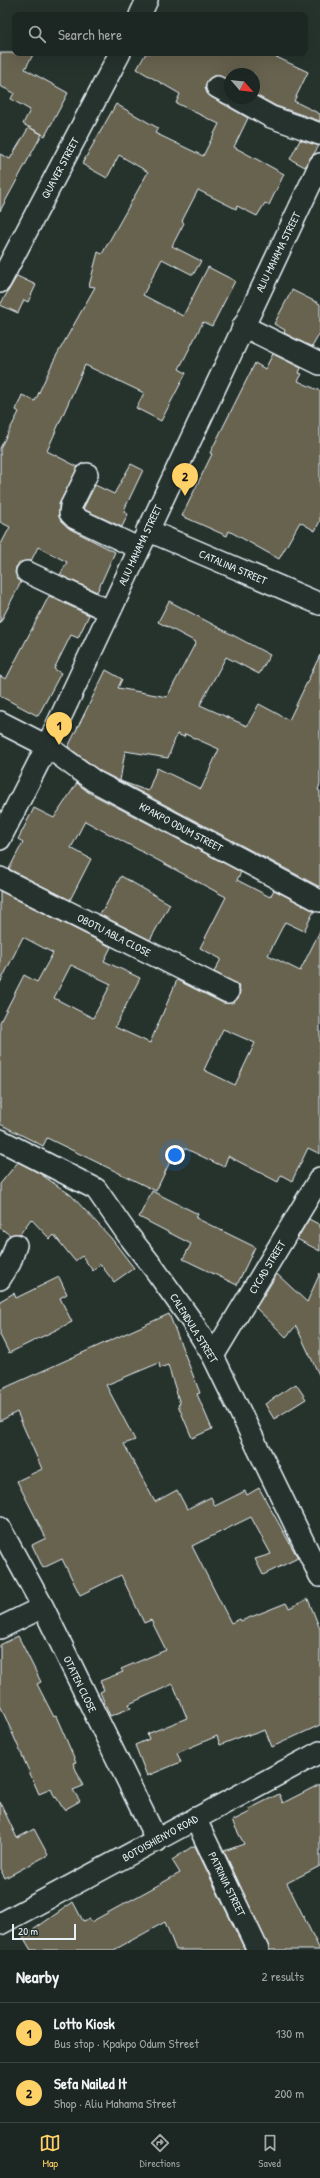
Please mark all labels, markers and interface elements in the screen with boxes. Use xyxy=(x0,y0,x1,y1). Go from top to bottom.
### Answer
search box xyxy=(12,12,308,56)
icon: search xyxy=(26,23,48,45)
text: Search here xyxy=(58,24,122,45)
north arrow xyxy=(224,68,260,104)
street label: QUAVER STREET xyxy=(38,134,82,201)
street label: ALIU MAHAMA STREET xyxy=(253,209,304,294)
pin: 2 xyxy=(172,463,198,496)
street label: ALIU MAHAMA STREET xyxy=(115,502,165,588)
street label: CATALINA STREET xyxy=(197,546,270,588)
pin: 1 xyxy=(46,712,72,745)
street label: KPAKPO ODUM STREET xyxy=(137,799,226,855)
street label: OBOTU ABLA CLOSE xyxy=(75,910,153,960)
your location xyxy=(165,1145,185,1165)
street label: CYCAD STREET xyxy=(246,1237,289,1296)
street label: CALENDULA STREET xyxy=(167,1291,221,1366)
street label: OTATEN CLOSE xyxy=(60,1653,100,1715)
street label: BOTOISHIENYO ROAD xyxy=(120,1811,201,1865)
street label: PATRINIA STREET xyxy=(205,1850,249,1919)
scale bar xyxy=(12,1922,76,1941)
text: 20 m xyxy=(18,1924,38,1938)
text: Nearby xyxy=(16,1965,59,1988)
text: 2 results xyxy=(262,1967,304,1985)
text: Lotto Kiosk xyxy=(54,2013,115,2034)
text: 1 xyxy=(27,2024,31,2042)
text: 130 m xyxy=(276,2024,304,2042)
text: Bus stop · Kpakpo Odum Street xyxy=(54,2034,199,2052)
text: Sefa Nailed It xyxy=(54,2073,127,2094)
text: 2 xyxy=(26,2084,32,2102)
text: 200 m xyxy=(274,2084,304,2102)
text: Shop · Aliu Mahama Street xyxy=(54,2094,176,2112)
tab: Map xyxy=(39,2132,61,2170)
tab: Directions xyxy=(140,2132,180,2170)
tab: Saved xyxy=(258,2132,281,2170)

